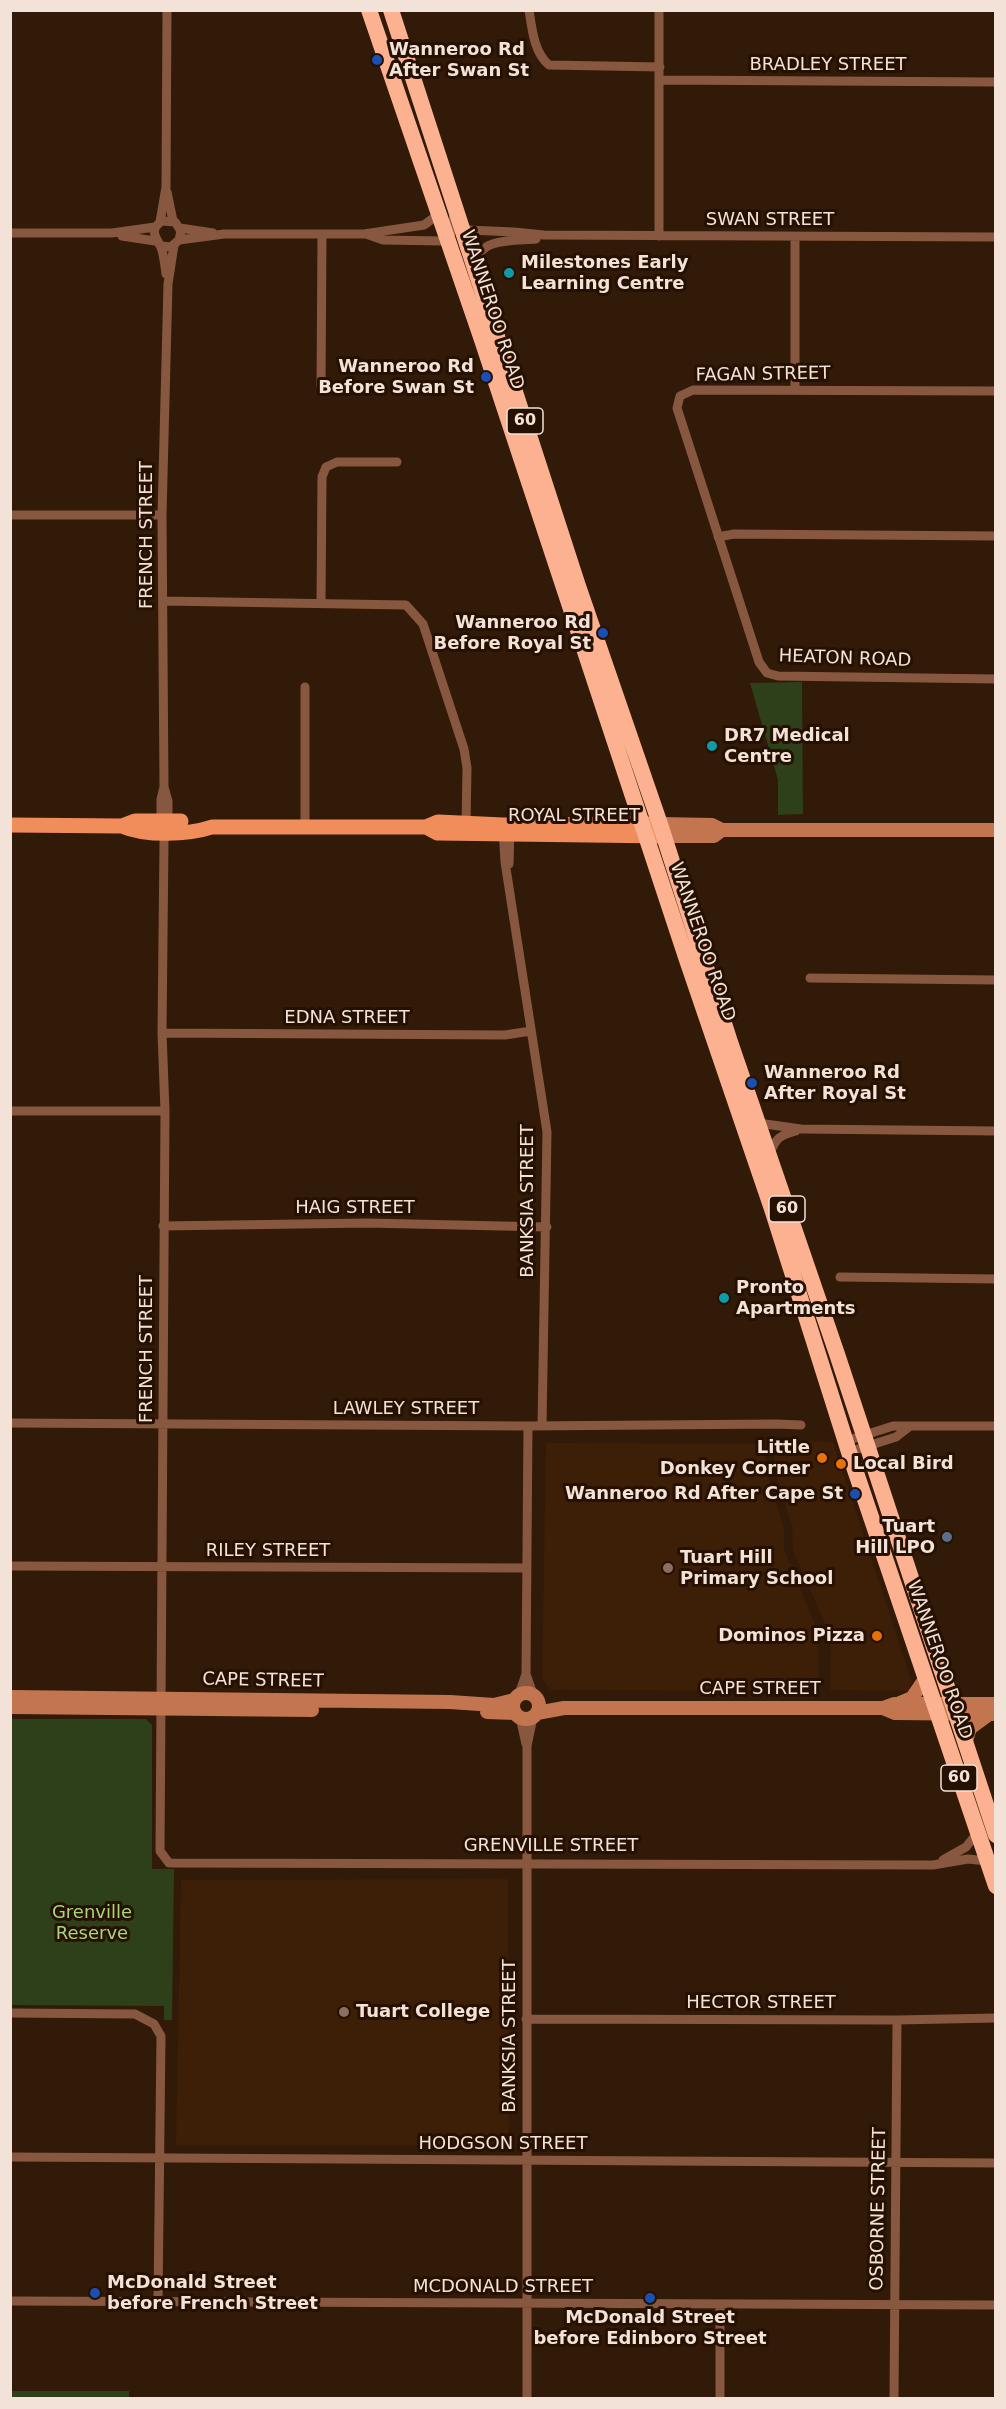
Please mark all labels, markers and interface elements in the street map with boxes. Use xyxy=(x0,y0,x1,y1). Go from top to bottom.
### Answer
place label: Wanneroo Rd After Swan St xyxy=(389,39,529,82)
marker: Wanneroo Rd After Swan St xyxy=(370,53,384,67)
street label: BRADLEY STREET xyxy=(749,54,907,76)
street label: SWAN STREET xyxy=(706,209,834,231)
street label: WANNEROO ROAD xyxy=(456,227,528,393)
place label: Milestones Early Learning Centre xyxy=(521,252,688,294)
marker: Milestones Early Learning Centre xyxy=(502,266,516,280)
place label: Wanneroo Rd Before Swan St xyxy=(318,356,474,398)
street label: FAGAN STREET xyxy=(695,363,831,387)
marker: Wanneroo Rd Before Swan St xyxy=(479,370,493,384)
road number: 60 xyxy=(507,408,543,434)
street label: FRENCH STREET xyxy=(136,461,158,609)
place label: Wanneroo Rd Before Royal St xyxy=(433,612,591,654)
marker: Wanneroo Rd Before Royal St xyxy=(596,626,610,640)
street label: HEATON ROAD xyxy=(778,646,912,672)
place label: DR7 Medical Centre xyxy=(724,725,850,768)
marker: DR7 Medical Centre xyxy=(705,739,719,753)
street label: ROYAL STREET xyxy=(508,805,640,827)
street label: WANNEROO ROAD xyxy=(665,860,739,1024)
street label: EDNA STREET xyxy=(284,1007,410,1029)
place label: Wanneroo Rd After Royal St xyxy=(764,1062,906,1104)
marker: Wanneroo Rd After Royal St xyxy=(745,1076,759,1090)
street label: BANKSIA STREET xyxy=(517,1124,539,1278)
road number: 60 xyxy=(769,1196,805,1222)
street label: HAIG STREET xyxy=(295,1197,415,1219)
street label: FRENCH STREET xyxy=(136,1275,158,1423)
place label: Pronto Apartments xyxy=(736,1277,856,1320)
marker: Pronto Apartments xyxy=(717,1291,731,1305)
street label: LAWLEY STREET xyxy=(333,1398,479,1420)
place label: Little Donkey Corner xyxy=(660,1437,810,1480)
marker: Little Donkey Corner xyxy=(815,1451,829,1465)
place label: Local Bird xyxy=(853,1453,954,1475)
marker: Local Bird xyxy=(834,1457,848,1471)
place label: Wanneroo Rd After Cape St xyxy=(565,1483,843,1505)
marker: Wanneroo Rd After Cape St xyxy=(848,1487,862,1501)
place label: Tuart Hill LPO xyxy=(855,1516,935,1558)
marker: Tuart Hill LPO xyxy=(940,1530,954,1544)
street label: RILEY STREET xyxy=(206,1540,330,1562)
place label: Tuart Hill Primary School xyxy=(680,1547,833,1590)
marker: Tuart Hill Primary School xyxy=(661,1561,675,1575)
street label: WANNEROO ROAD xyxy=(902,1578,976,1742)
place label: Dominos Pizza xyxy=(718,1625,865,1647)
marker: Dominos Pizza xyxy=(870,1629,884,1643)
street label: CAPE STREET xyxy=(202,1669,324,1693)
street label: CAPE STREET xyxy=(699,1678,821,1700)
road number: 60 xyxy=(941,1765,977,1791)
street label: GRENVILLE STREET xyxy=(464,1835,638,1857)
park label: Grenville Reserve xyxy=(52,1902,132,1944)
street label: BANKSIA STREET xyxy=(499,1959,521,2113)
street label: HECTOR STREET xyxy=(686,1992,836,2014)
place label: Tuart College xyxy=(356,2001,490,2023)
marker: Tuart College xyxy=(337,2005,351,2019)
street label: OSBORNE STREET xyxy=(867,2127,891,2291)
street label: HODGSON STREET xyxy=(419,2133,587,2155)
place label: McDonald Street before French Street xyxy=(107,2272,318,2314)
street label: MCDONALD STREET xyxy=(413,2276,593,2298)
marker: McDonald Street before French Street xyxy=(88,2286,102,2300)
marker: McDonald Street before Edinboro Street xyxy=(643,2291,657,2305)
place label: McDonald Street before Edinboro Street xyxy=(533,2307,767,2350)

